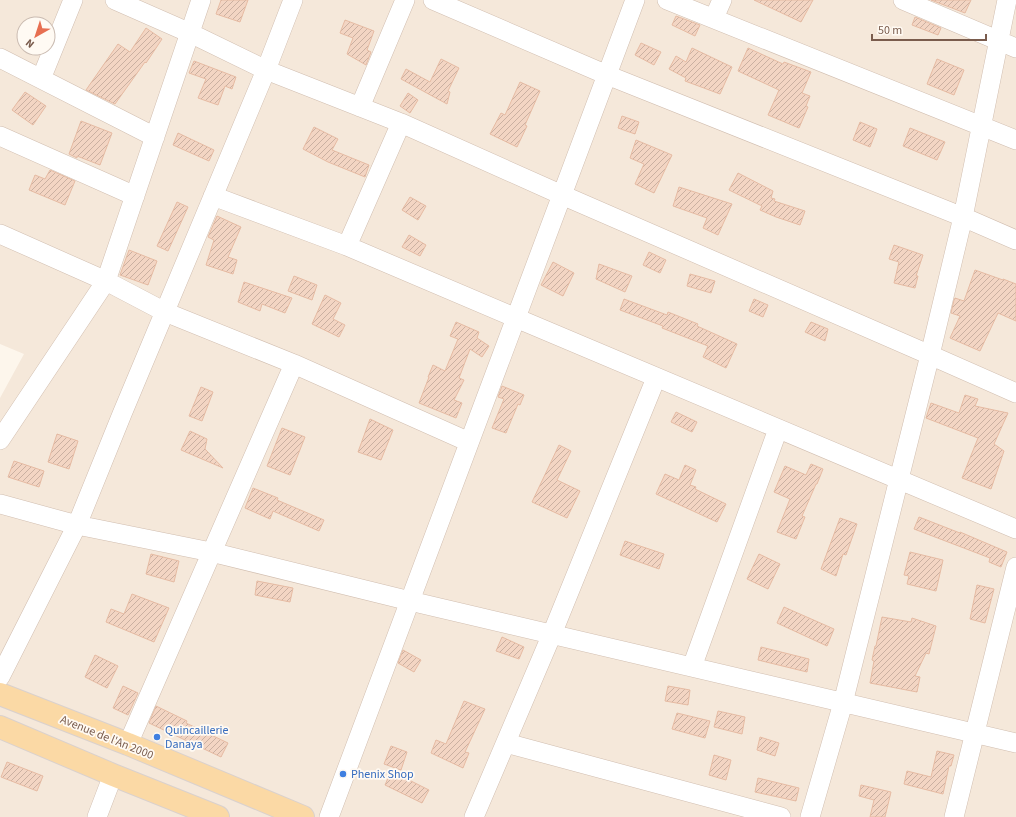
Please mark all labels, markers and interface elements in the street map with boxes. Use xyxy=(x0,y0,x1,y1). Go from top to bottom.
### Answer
north arrow xyxy=(16,16,56,56)
scale bar xyxy=(872,16,986,42)
text: 50 m xyxy=(878,22,902,39)
text: N xyxy=(22,35,38,52)
street label: Avenue de l'An 2000 xyxy=(58,711,156,764)
place label: Quincaillerie Danaya xyxy=(165,722,229,753)
marker: Quincaillerie Danaya xyxy=(152,732,162,742)
place label: Phenix Shop xyxy=(351,766,414,783)
marker: Phenix Shop xyxy=(338,769,348,779)

